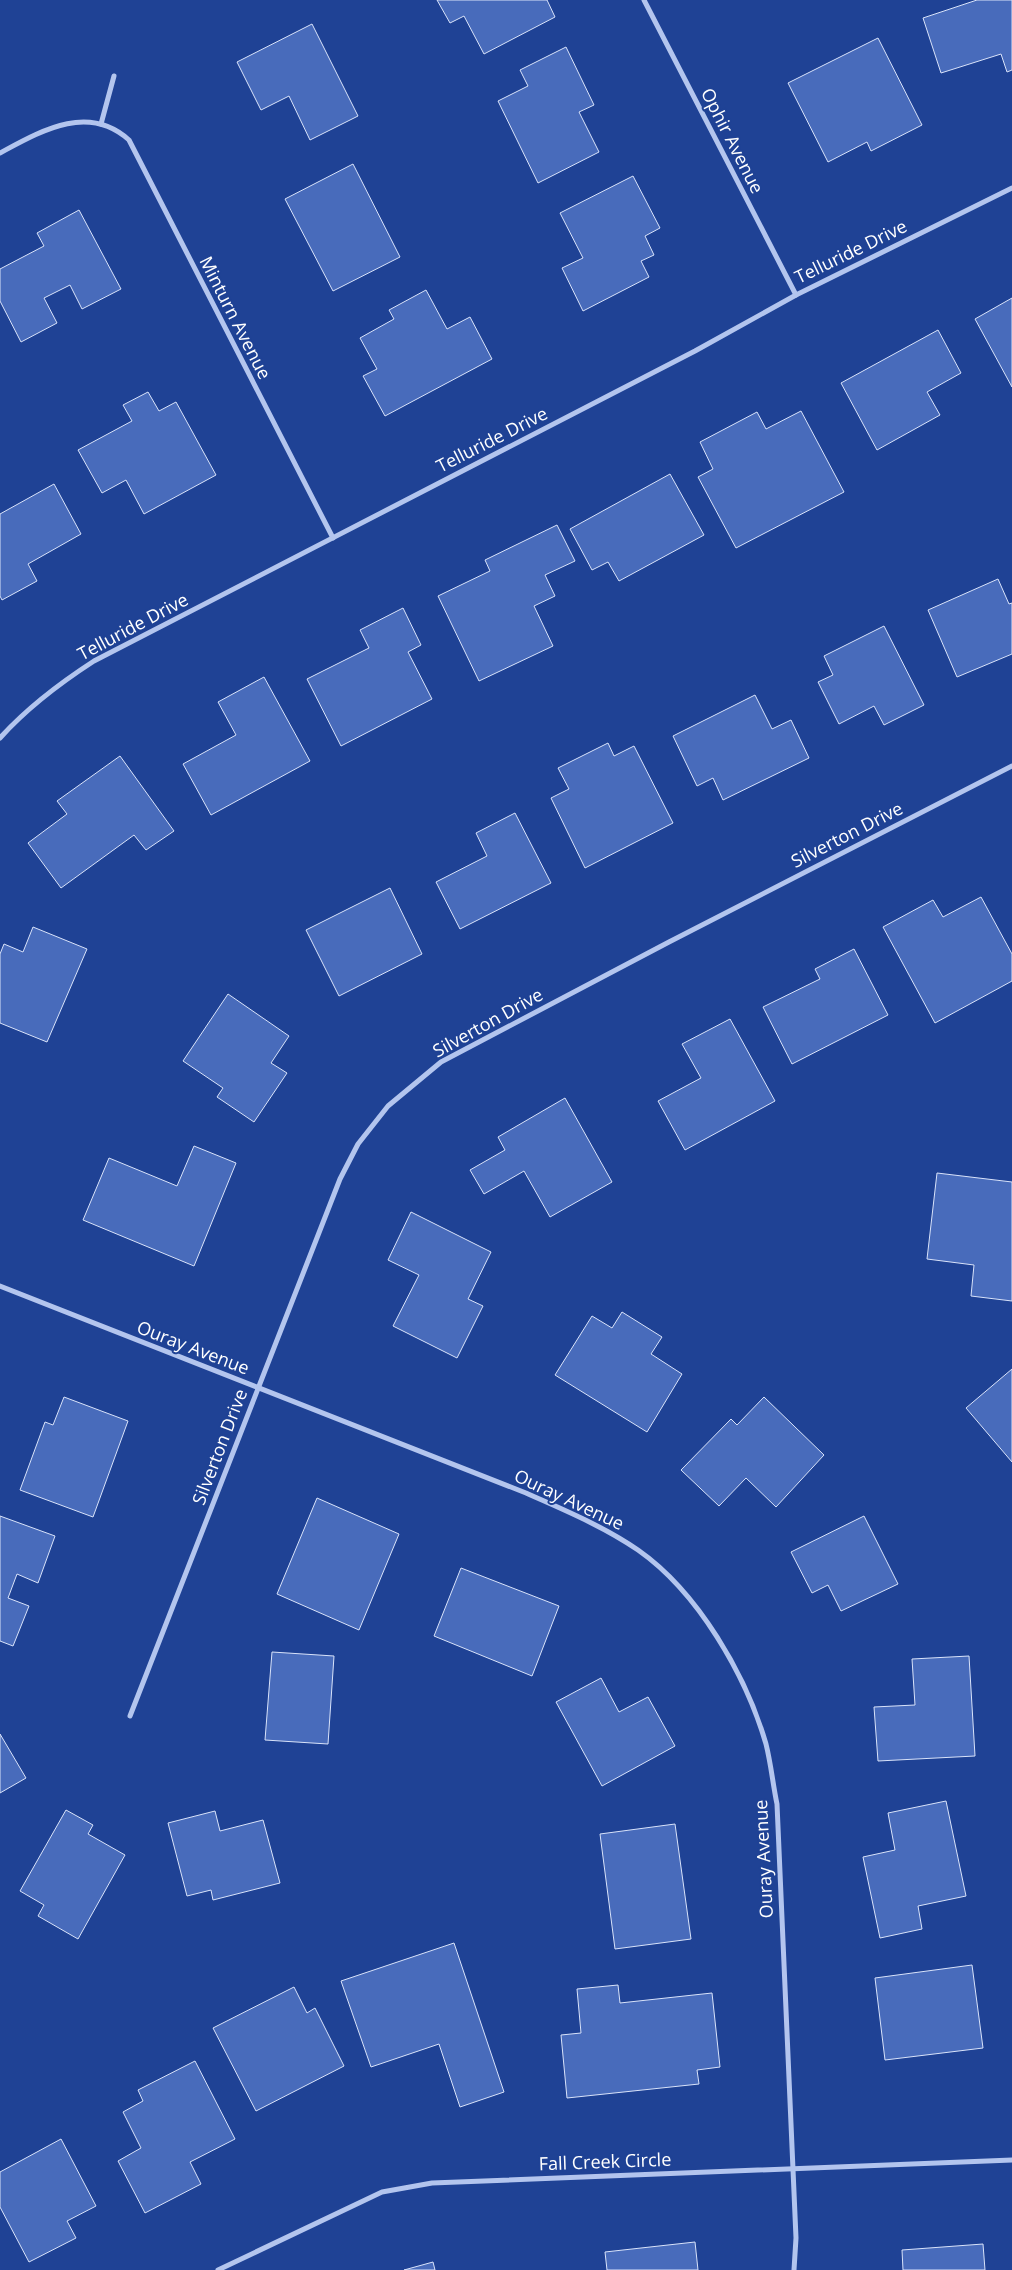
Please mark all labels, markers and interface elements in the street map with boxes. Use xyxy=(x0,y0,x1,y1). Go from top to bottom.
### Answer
street label: Ophir Avenue xyxy=(696,84,770,197)
street label: Telluride Drive xyxy=(791,214,911,289)
street label: Minturn Avenue xyxy=(195,252,277,383)
street label: Telluride Drive xyxy=(432,401,551,477)
street label: Telluride Drive xyxy=(73,587,192,665)
street label: Silverton Drive xyxy=(787,796,907,873)
street label: Silverton Drive xyxy=(428,982,547,1062)
street label: Ouray Avenue xyxy=(134,1315,253,1380)
street label: Silverton Drive xyxy=(186,1385,252,1508)
street label: Ouray Avenue xyxy=(511,1463,628,1535)
street label: Ouray Avenue xyxy=(748,1799,778,1919)
street label: Fall Creek Circle xyxy=(538,2147,672,2175)

